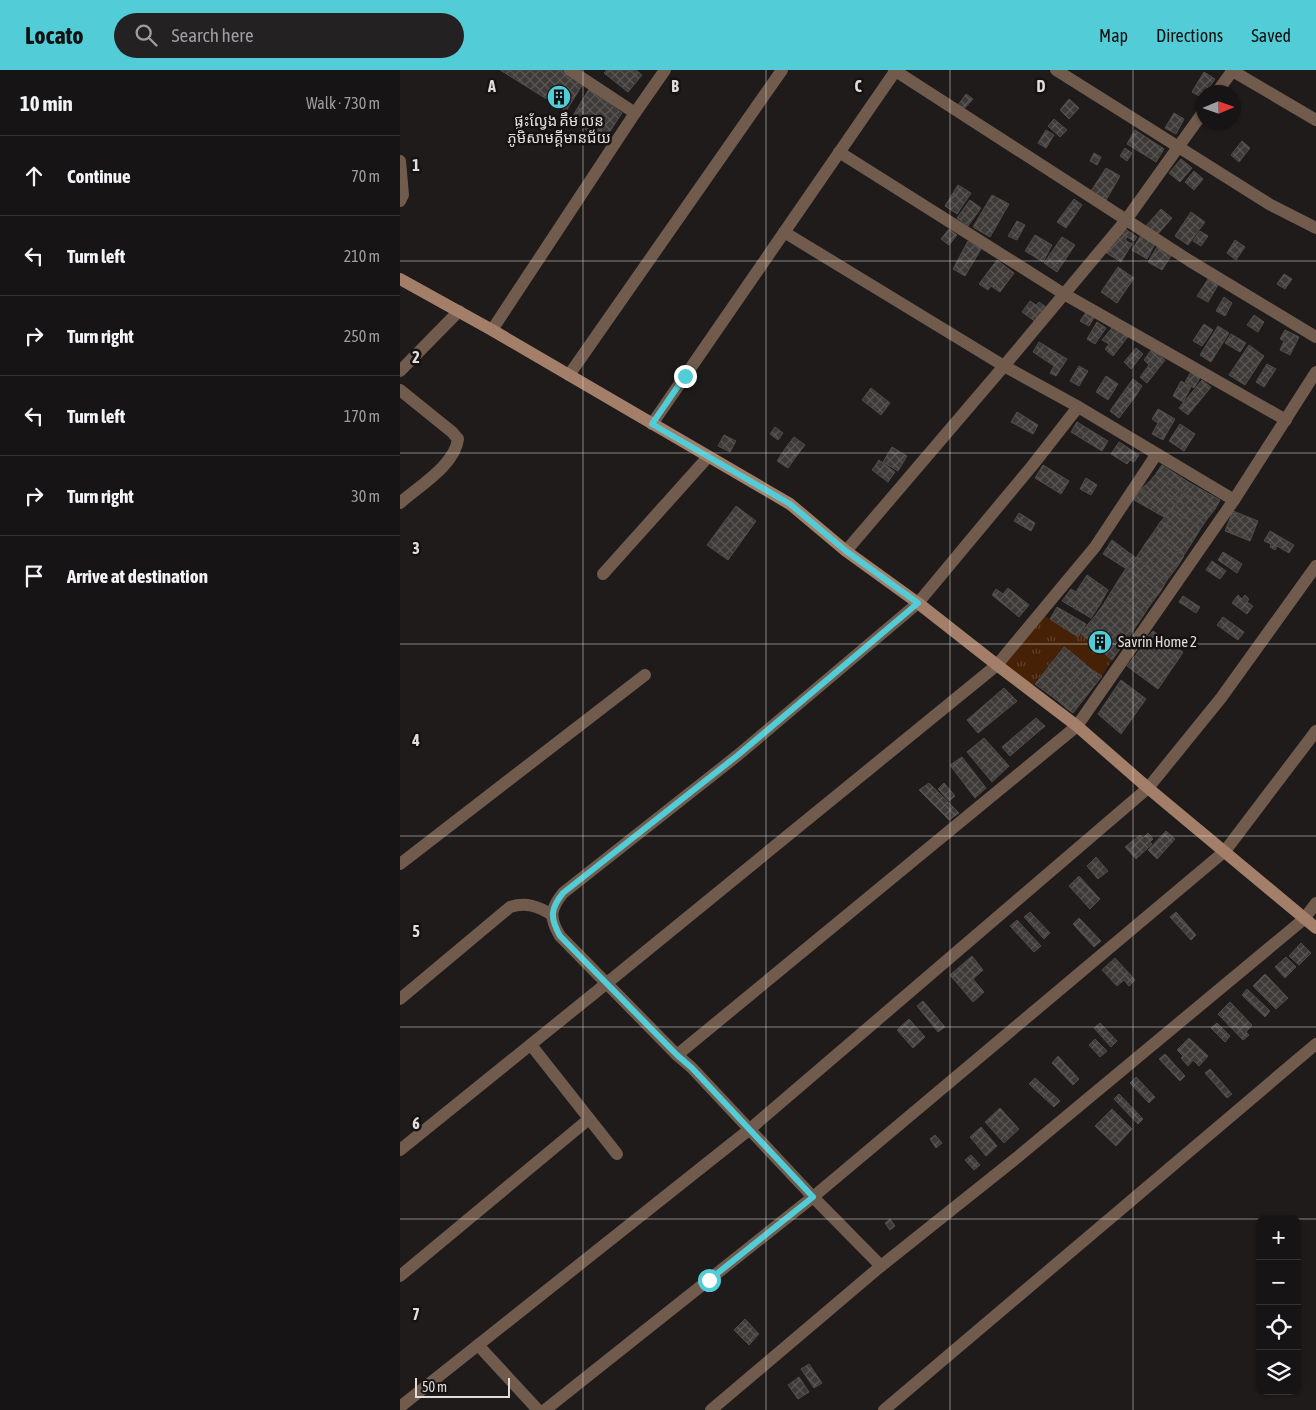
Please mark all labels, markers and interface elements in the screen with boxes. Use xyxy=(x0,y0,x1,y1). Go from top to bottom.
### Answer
search box xyxy=(114,13,464,58)
icon: search xyxy=(132,21,160,49)
text: Locato xyxy=(25,22,84,49)
text: Search here xyxy=(172,24,254,46)
text: Map xyxy=(1099,25,1128,46)
text: Directions xyxy=(1156,25,1223,46)
text: Saved xyxy=(1251,25,1291,46)
text: A xyxy=(487,77,496,95)
text: B xyxy=(671,77,679,95)
text: C xyxy=(854,77,862,95)
text: D xyxy=(1037,77,1046,95)
building icon: ផ្ទះល្វែង គឹម លន ភូមិសាមគ្គីមានជ័យ xyxy=(546,84,572,110)
north arrow xyxy=(1196,85,1241,130)
text: 10 min xyxy=(20,91,73,115)
text: Walk · 730 m xyxy=(306,94,380,112)
place label: ផ្ទះល្វែង គឹម លន ភូមិសាមគ្គីមានជ័យ xyxy=(507,112,611,147)
text: 1 xyxy=(412,156,420,174)
icon: ahead xyxy=(20,162,48,190)
text: Continue xyxy=(67,165,131,187)
text: 70 m xyxy=(351,167,380,185)
icon: left xyxy=(20,242,48,270)
text: Turn left xyxy=(67,245,125,267)
text: 210 m xyxy=(344,247,380,265)
icon: right xyxy=(20,322,48,350)
text: Turn right xyxy=(67,325,134,347)
text: 250 m xyxy=(344,327,380,345)
text: 2 xyxy=(412,348,420,366)
route end xyxy=(674,365,697,388)
icon: left xyxy=(20,402,48,430)
text: Turn left xyxy=(67,405,125,427)
text: 170 m xyxy=(344,407,380,425)
icon: right xyxy=(20,482,48,510)
text: Turn right xyxy=(67,485,134,507)
text: 30 m xyxy=(351,487,380,505)
text: 3 xyxy=(412,539,420,557)
icon: arrive xyxy=(20,562,48,590)
text: Arrive at destination xyxy=(67,565,208,587)
building icon: Savrin Home 2 xyxy=(1087,629,1113,655)
place label: Savrin Home 2 xyxy=(1118,633,1197,650)
text: 4 xyxy=(411,731,420,749)
text: 5 xyxy=(412,922,420,940)
text: 6 xyxy=(412,1114,420,1132)
map controls xyxy=(1256,1215,1301,1395)
button: + xyxy=(1256,1215,1301,1260)
button: − xyxy=(1256,1260,1301,1305)
route start xyxy=(698,1269,721,1292)
text: 7 xyxy=(412,1305,420,1323)
button: locate xyxy=(1256,1305,1301,1350)
button: layers xyxy=(1256,1350,1301,1395)
scale bar xyxy=(415,1375,510,1398)
text: 50 m xyxy=(422,1379,447,1395)

